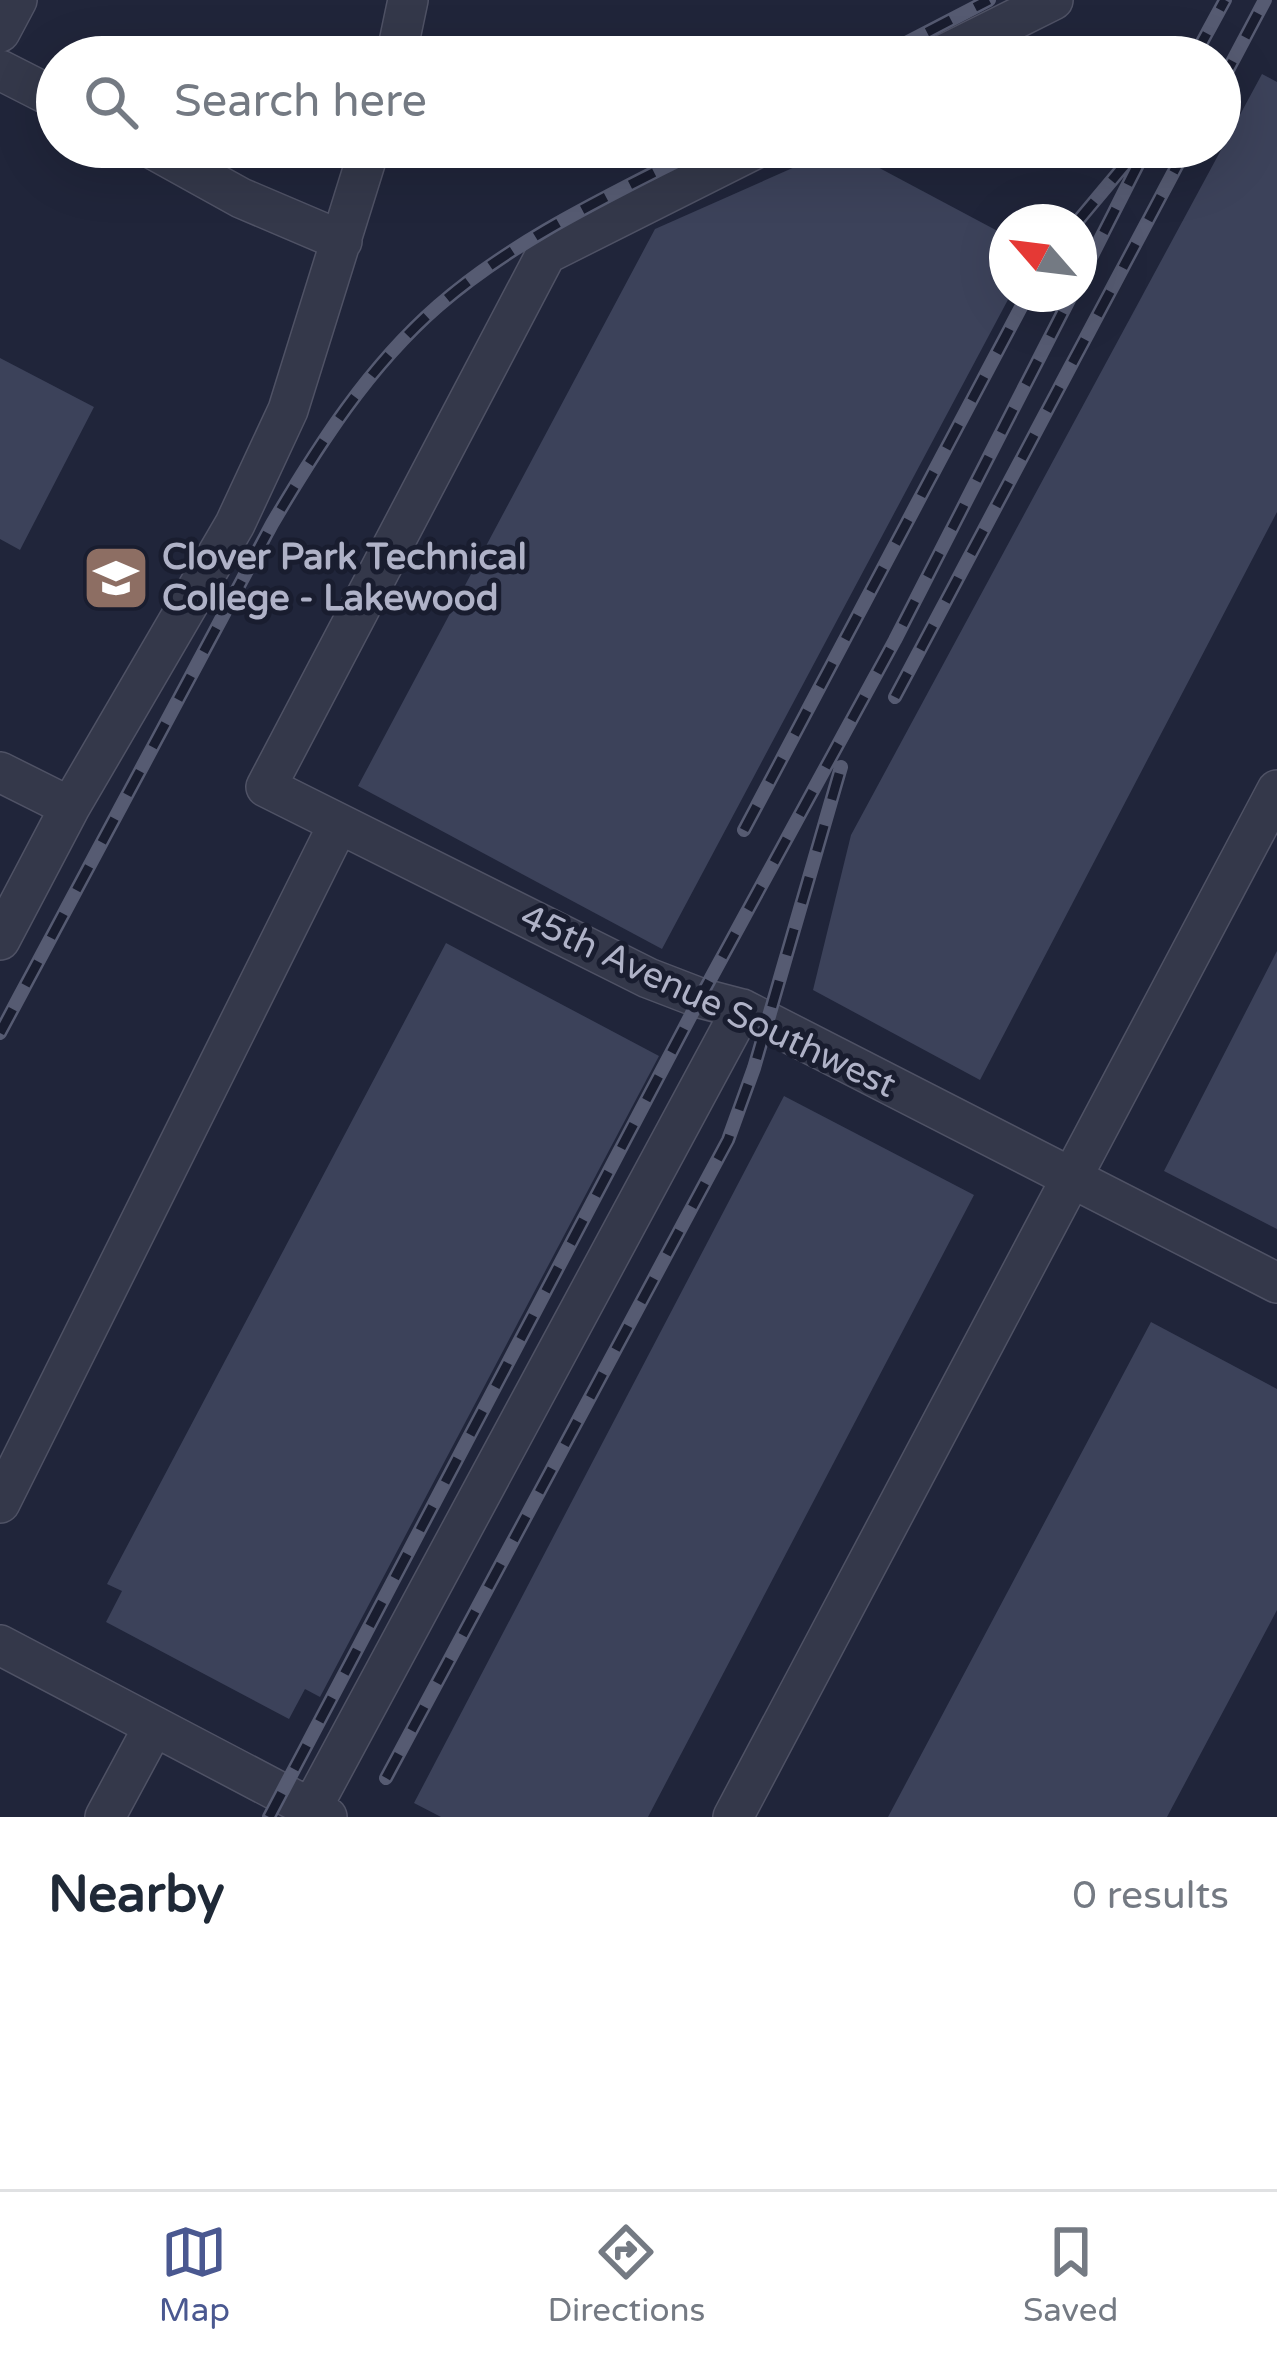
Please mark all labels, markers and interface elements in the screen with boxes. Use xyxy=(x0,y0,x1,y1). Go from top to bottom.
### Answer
search box xyxy=(36,36,1241,168)
icon: search xyxy=(78,69,144,135)
text: Search here xyxy=(174,75,427,129)
north arrow xyxy=(989,204,1097,312)
place label: Clover Park Technical College - Lakewood xyxy=(162,536,527,620)
school or university icon: Clover Park Technical College - Lakewood xyxy=(81,543,151,613)
street label: 45th Avenue Southwest xyxy=(513,895,903,1107)
text: Nearby xyxy=(48,1864,225,1926)
text: 0 results xyxy=(1072,1872,1229,1919)
tab: Map xyxy=(159,2219,230,2330)
tab: Directions xyxy=(548,2219,705,2330)
tab: Saved xyxy=(1023,2219,1118,2330)

